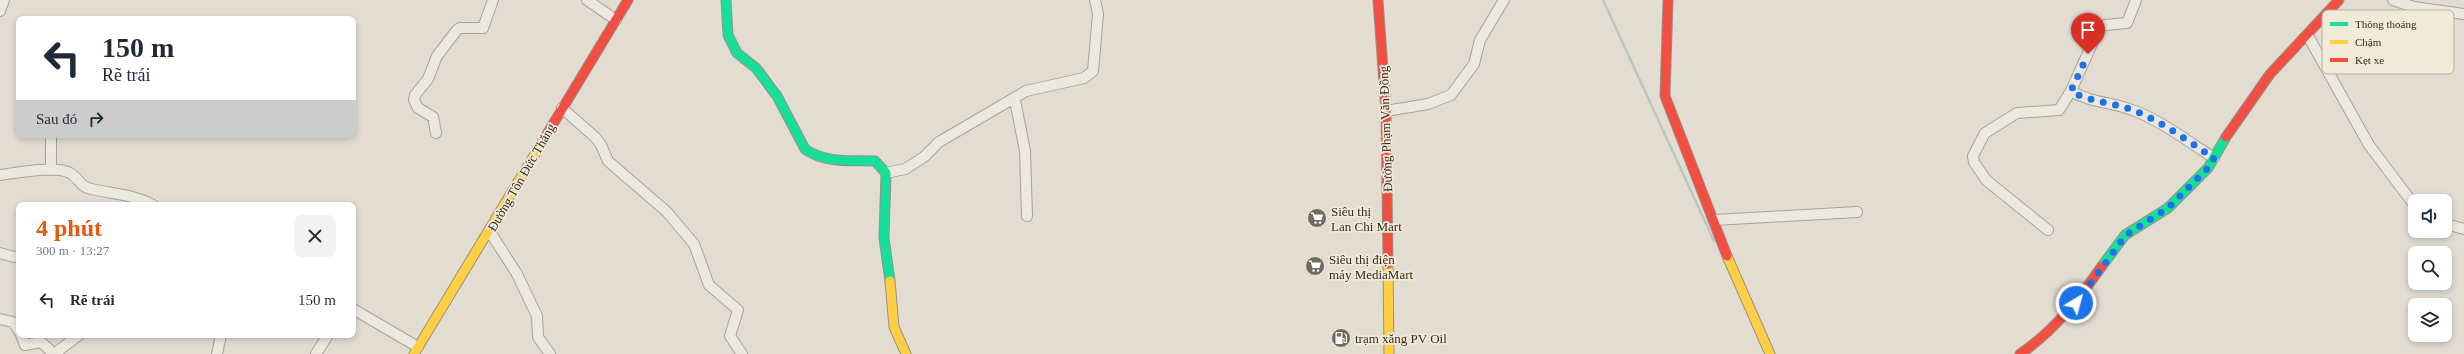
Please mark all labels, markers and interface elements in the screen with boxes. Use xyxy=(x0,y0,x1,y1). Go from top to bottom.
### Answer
legend xyxy=(2322,10,2454,74)
pin xyxy=(2071,13,2105,54)
text: Thông thoáng xyxy=(2355,18,2417,30)
icon: arrive xyxy=(2077,19,2099,41)
icon: left xyxy=(36,32,88,84)
text: 150 m xyxy=(102,32,174,63)
text: Chậm xyxy=(2355,36,2382,48)
text: Kẹt xe xyxy=(2355,54,2384,66)
text: Rẽ trái xyxy=(102,65,150,85)
street label: Đường Phạm Văn Đồng xyxy=(1376,65,1395,192)
icon: right xyxy=(85,108,107,130)
text: Sau đó xyxy=(36,111,77,127)
street label: Đường Tôn Đức Thắng xyxy=(484,120,559,234)
map controls xyxy=(2408,194,2452,342)
button: sound xyxy=(2408,194,2452,238)
place label: Siêu thị Lan Chi Mart xyxy=(1331,204,1402,234)
supermarket icon: Siêu thị Lan Chi Mart xyxy=(1306,207,1328,229)
text: 4 phút xyxy=(36,215,102,241)
button: close xyxy=(294,215,336,257)
text: 300 m · 13:27 xyxy=(36,243,109,258)
button: search xyxy=(2408,246,2452,290)
place label: Siêu thị điện máy MediaMart xyxy=(1329,252,1414,282)
supermarket icon: Siêu thị điện máy MediaMart xyxy=(1304,255,1326,277)
position arrow xyxy=(2055,282,2097,324)
icon: left xyxy=(36,289,58,311)
text: Rẽ trái xyxy=(70,292,115,308)
text: 150 m xyxy=(298,292,336,308)
button: layers xyxy=(2408,298,2452,342)
fuel station icon: trạm xăng PV Oil xyxy=(1330,327,1352,349)
place label: trạm xăng PV Oil xyxy=(1355,331,1447,346)

